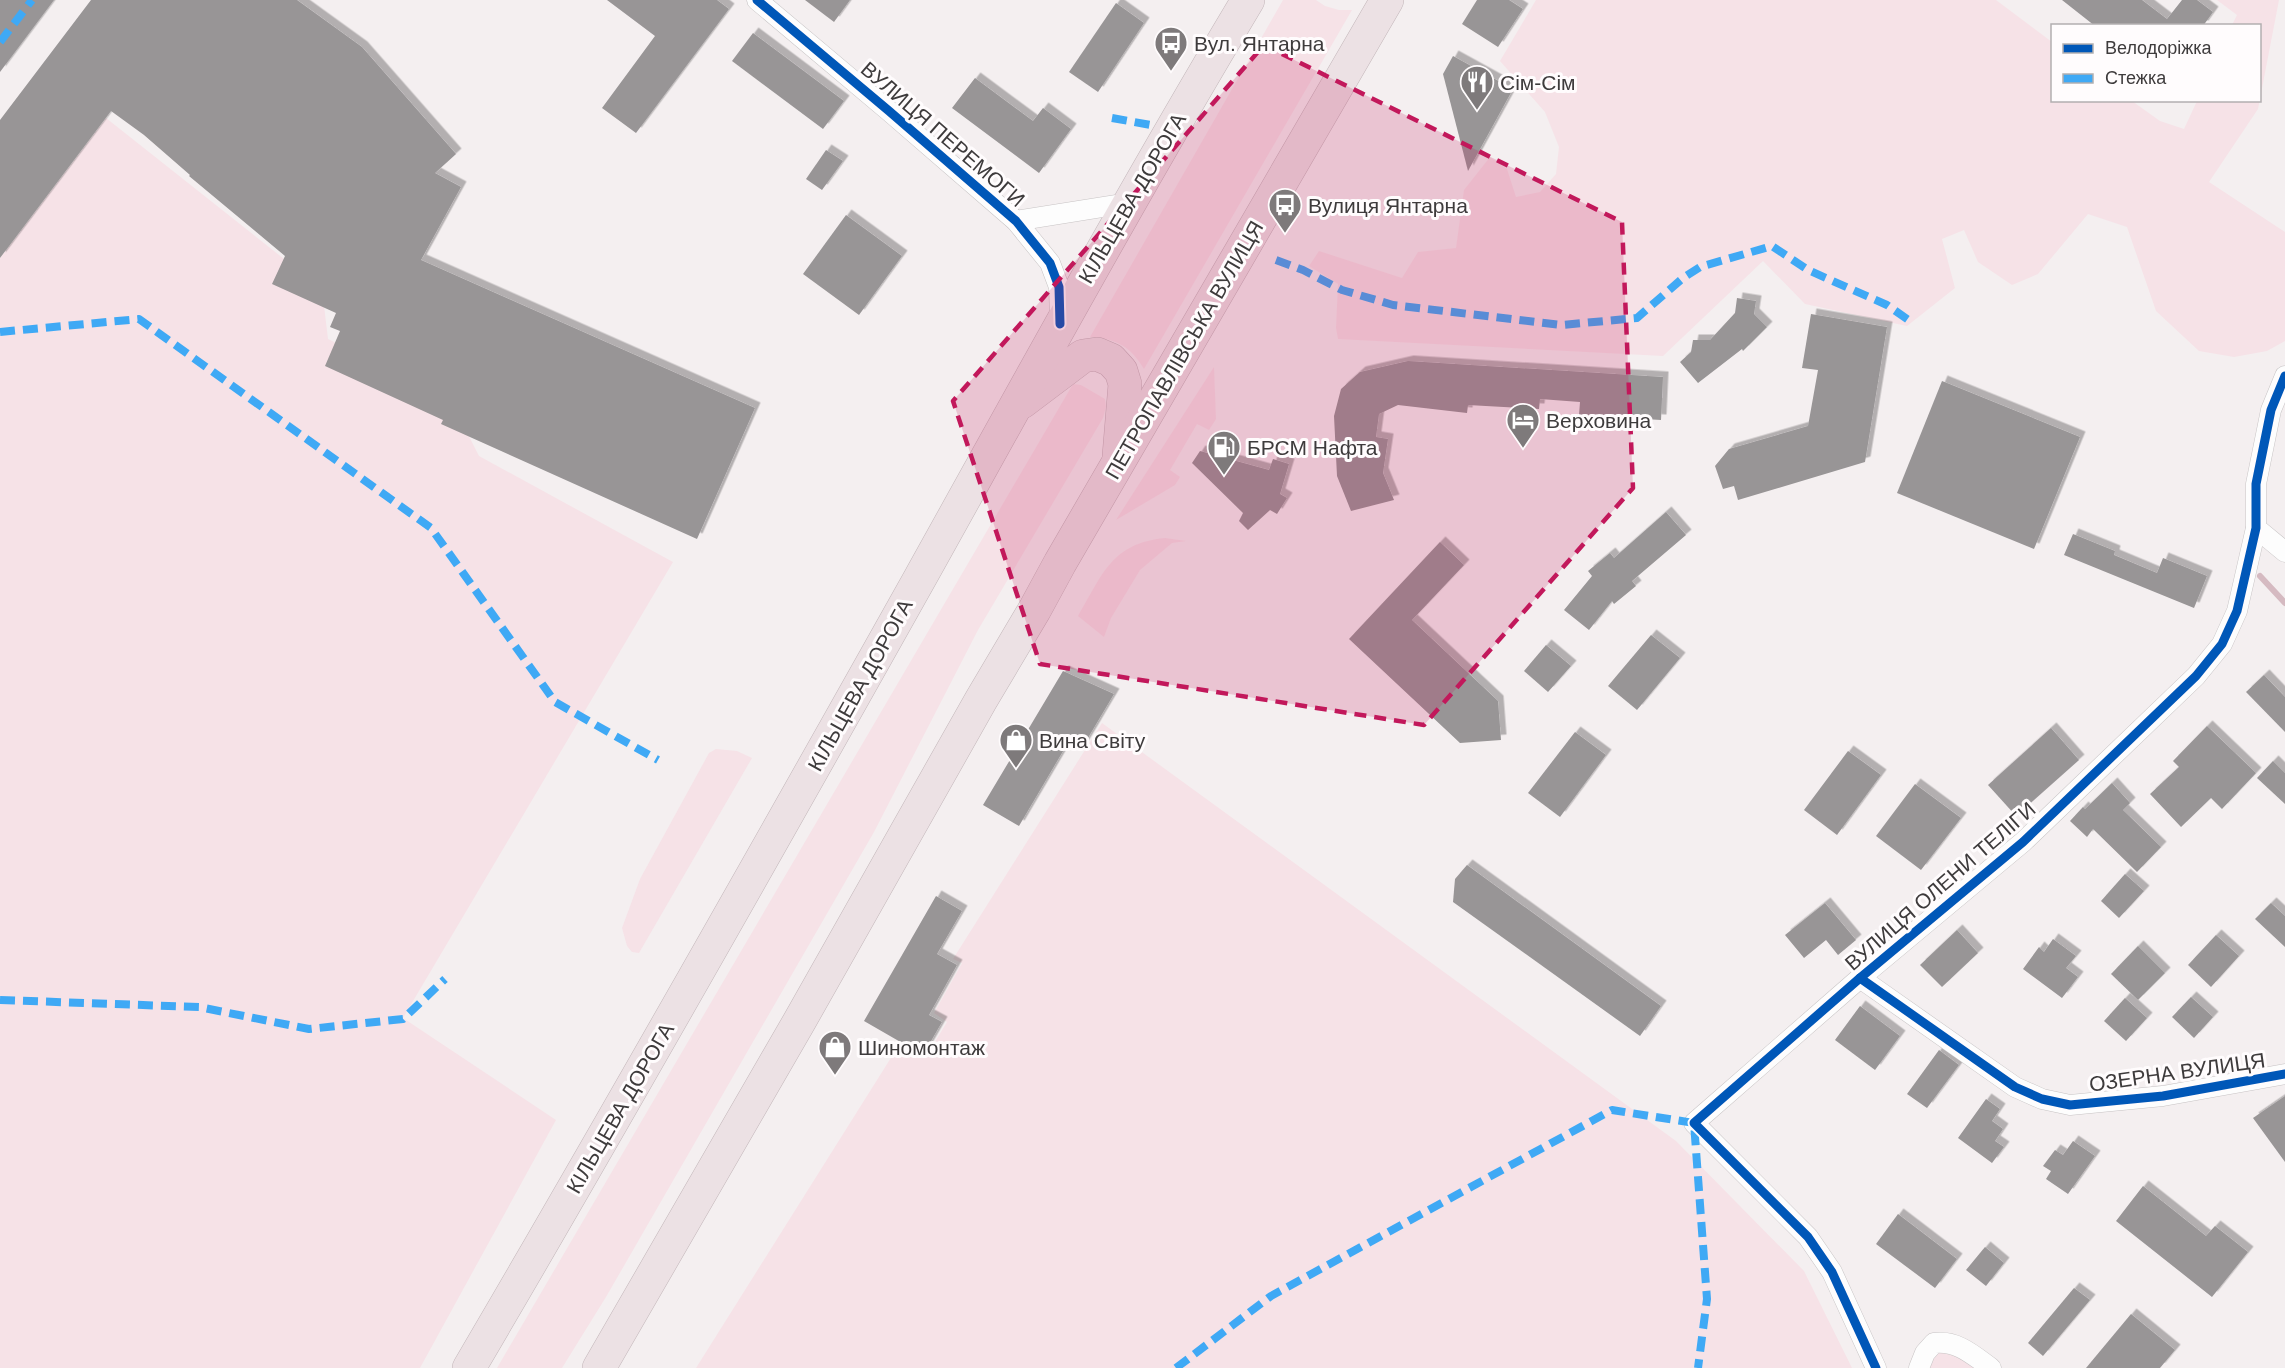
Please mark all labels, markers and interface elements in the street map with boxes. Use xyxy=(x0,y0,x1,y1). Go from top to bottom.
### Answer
legend xyxy=(2051,24,2261,102)
bus stop icon: Вул. Янтарна xyxy=(1153,25,1189,72)
place label: Вул. Янтарна xyxy=(1194,32,1325,55)
text: Велодоріжка xyxy=(2105,38,2213,58)
street label: ВУЛИЦЯ ПЕРЕМОГИ xyxy=(857,57,1029,211)
restaurant icon: Сім-Сім xyxy=(1459,64,1495,111)
text: Стежка xyxy=(2105,68,2167,88)
place label: Сім-Сім xyxy=(1500,71,1576,94)
street label: КІЛЬЦЕВА ДОРОГА xyxy=(1074,109,1190,287)
bus stop icon: Вулиця Янтарна xyxy=(1267,187,1303,234)
place label: Вулиця Янтарна xyxy=(1308,194,1468,217)
street label: ПЕТРОПАВЛІВСЬКА ВУЛИЦЯ xyxy=(1101,217,1267,483)
hotel icon: Верховина xyxy=(1505,402,1541,449)
place label: Верховина xyxy=(1546,409,1652,432)
fuel station icon: БРСМ Нафта xyxy=(1206,429,1242,476)
place label: БРСМ Нафта xyxy=(1247,436,1378,459)
street label: КІЛЬЦЕВА ДОРОГА xyxy=(803,595,917,775)
shop icon: Вина Світу xyxy=(998,722,1034,769)
place label: Вина Світу xyxy=(1039,729,1146,752)
street label: ВУЛИЦЯ ОЛЕНИ ТЕЛІГИ xyxy=(1840,797,2040,975)
street label: КІЛЬЦЕВА ДОРОГА xyxy=(562,1019,678,1197)
shop icon: Шиномонтаж xyxy=(817,1029,853,1076)
place label: Шиномонтаж xyxy=(858,1036,985,1059)
street label: ОЗЕРНА ВУЛИЦЯ xyxy=(2087,1048,2267,1096)

